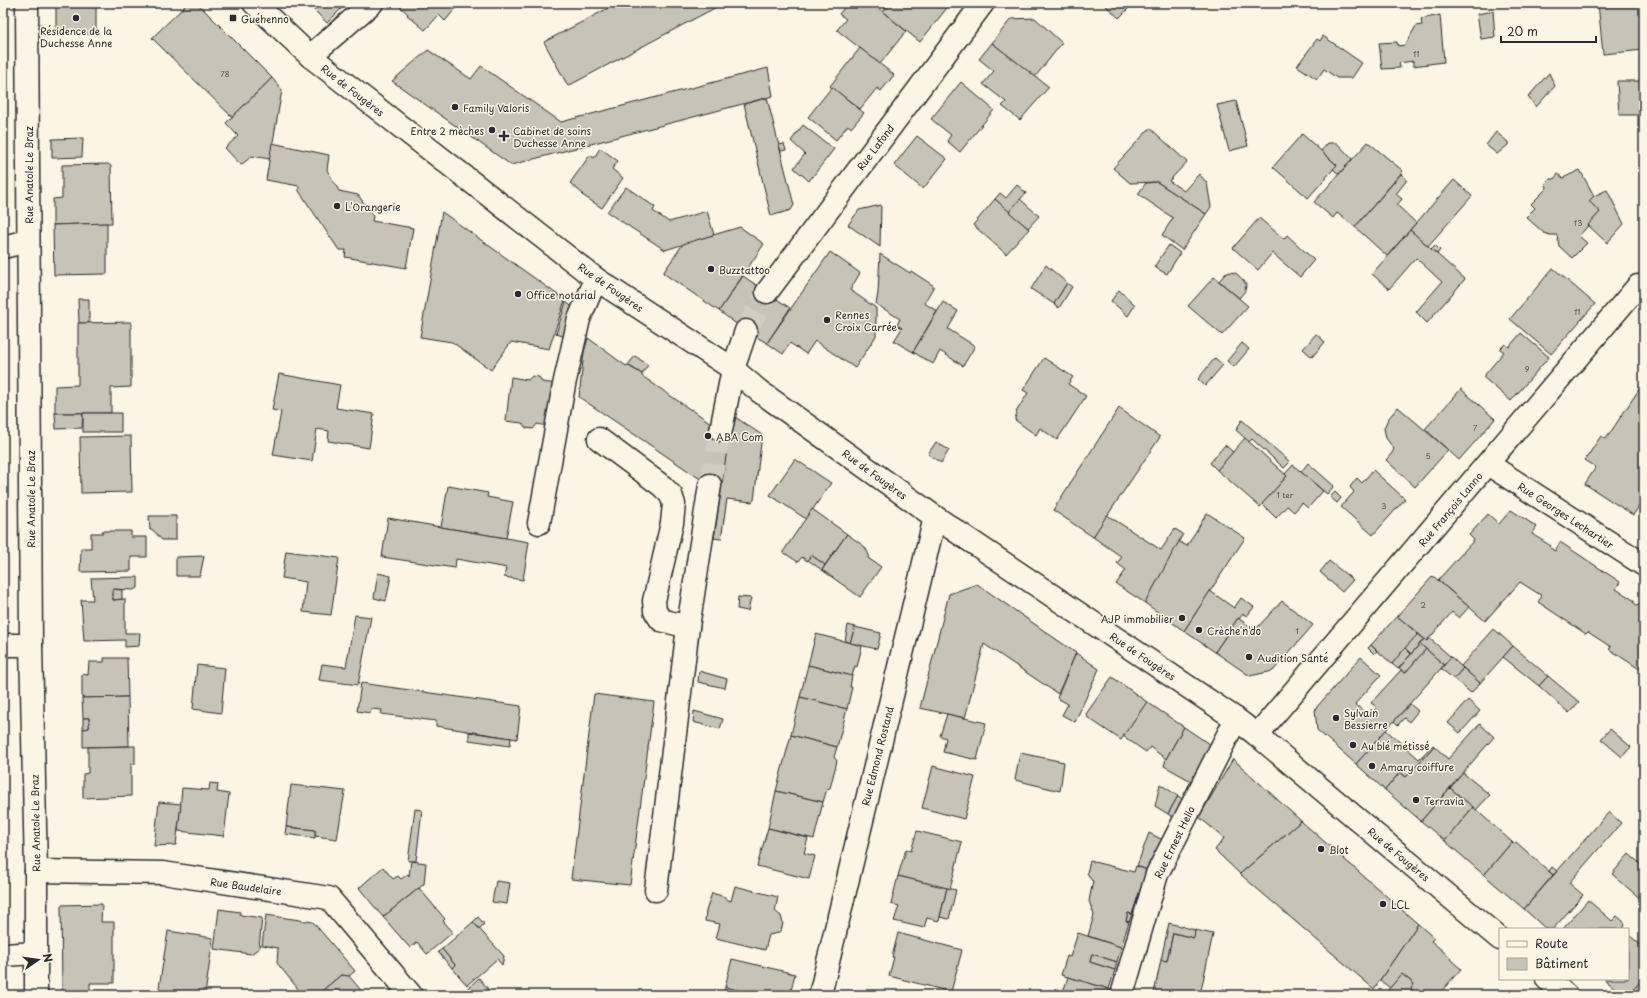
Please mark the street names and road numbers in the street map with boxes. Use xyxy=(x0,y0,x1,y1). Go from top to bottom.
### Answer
street label: Rue de Fougères xyxy=(318,60,388,120)
street label: Rue Lafond xyxy=(853,121,897,173)
street label: Rue Anatole Le Braz xyxy=(21,126,36,224)
street label: Rue de Fougères xyxy=(575,259,647,315)
street label: Rue de Fougères xyxy=(840,445,911,503)
street label: Rue Anatole Le Braz xyxy=(23,450,38,548)
street label: Rue François Lanno xyxy=(1414,468,1486,549)
street label: Rue Georges Lechartier xyxy=(1515,478,1617,552)
street label: Rue de Fougères xyxy=(1107,628,1179,684)
street label: Rue Edmond Rostand xyxy=(857,705,897,807)
street label: Rue Anatole Le Braz xyxy=(27,774,43,872)
street label: Rue Ernest Hello xyxy=(1150,803,1198,881)
street label: Rue de Fougères xyxy=(1365,824,1434,885)
street label: Rue Baudelaire xyxy=(209,874,283,898)

